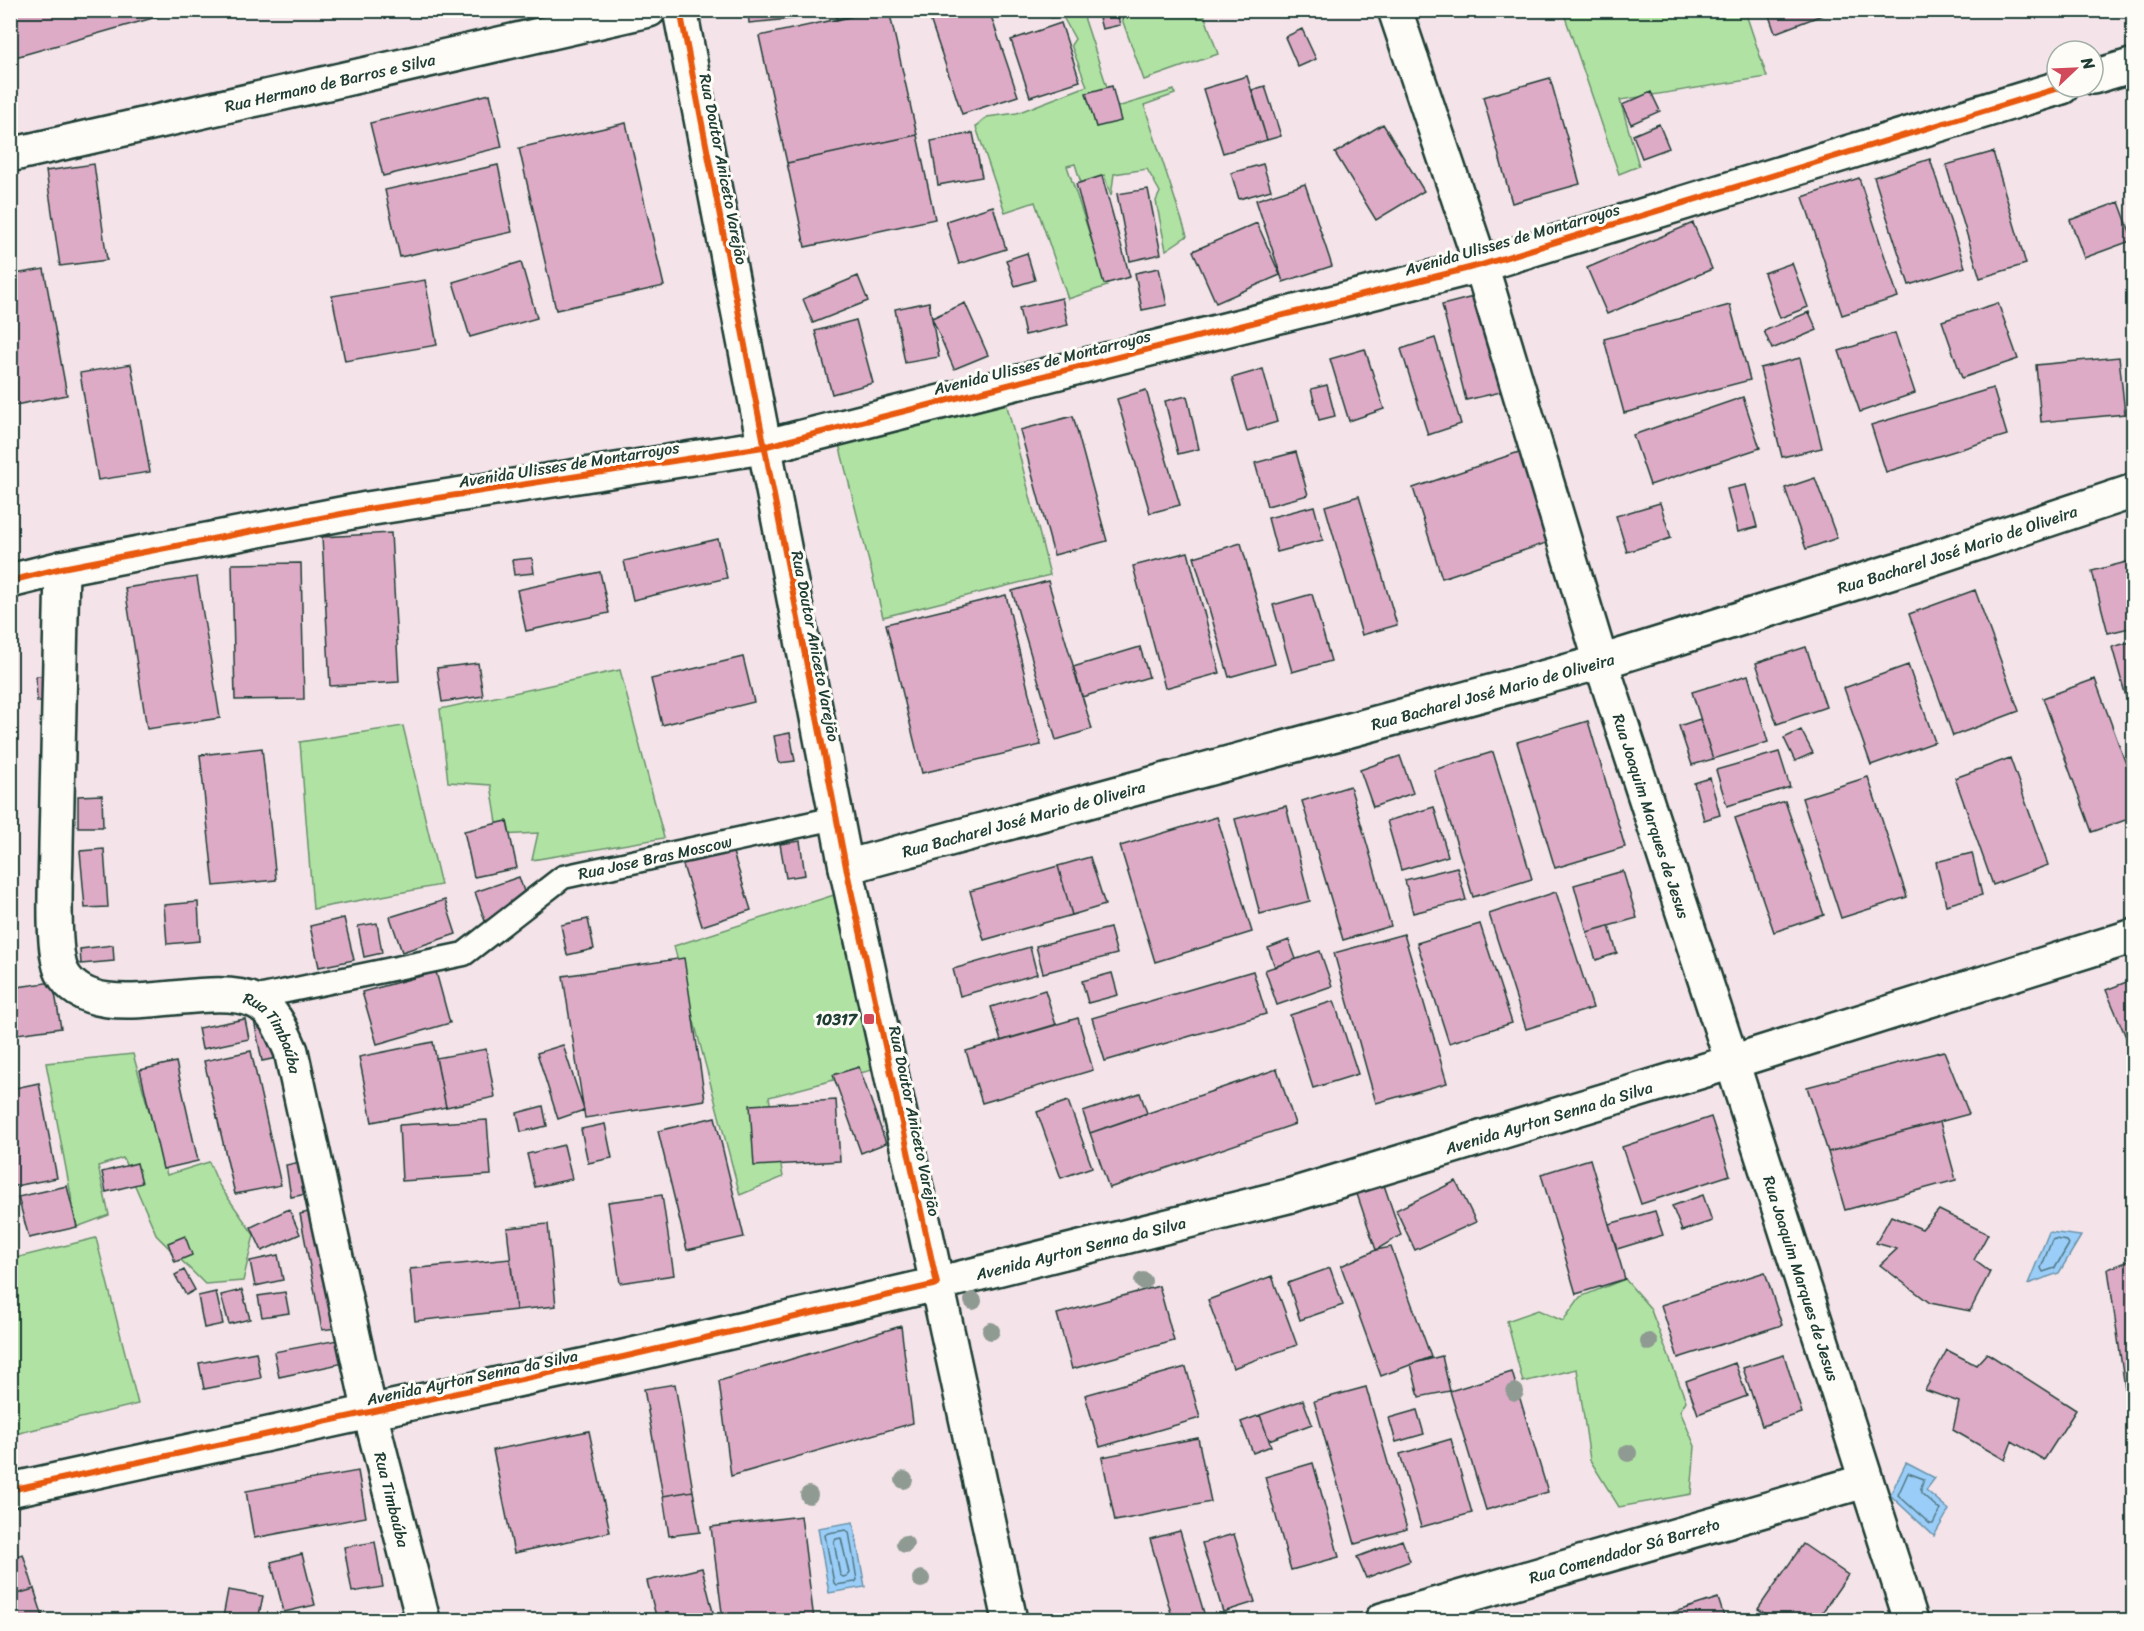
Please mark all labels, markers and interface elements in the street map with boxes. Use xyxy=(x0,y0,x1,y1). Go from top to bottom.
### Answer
north arrow xyxy=(2045,39,2105,99)
street label: Rua Hermano de Barros e Silva xyxy=(222,45,439,121)
text: N xyxy=(2072,52,2104,75)
street label: Rua Doutor Aniceto Varejão xyxy=(691,71,756,267)
street label: Avenida Ulisses de Montarroyos xyxy=(1400,195,1624,284)
street label: Avenida Ulisses de Montarroyos xyxy=(929,321,1154,404)
street label: Avenida Ulisses de Montarroyos xyxy=(456,433,682,496)
street label: Rua Bacharel José Mario de Oliveira xyxy=(1834,497,2082,602)
street label: Rua Doutor Aniceto Varejão xyxy=(783,548,848,744)
street label: Rua Bacharel José Mario de Oliveira xyxy=(1368,644,1619,739)
street label: Rua Joaquim Marques de Jesus xyxy=(1604,710,1698,923)
street label: Rua Bacharel José Mario de Oliveira xyxy=(899,772,1150,866)
street label: Rua Jose Bras Moscow xyxy=(575,827,735,888)
street label: Rua Timbaúba xyxy=(239,984,310,1077)
place label: 10317 xyxy=(815,1005,859,1034)
marker: 10317 xyxy=(862,1012,876,1026)
street label: Rua Doutor Aniceto Varejão xyxy=(880,1023,949,1219)
street label: Avenida Ayrton Senna da Silva xyxy=(1440,1073,1656,1163)
street label: Rua Joaquim Marques de Jesus xyxy=(1754,1172,1848,1386)
street label: Avenida Ayrton Senna da Silva xyxy=(972,1208,1189,1289)
street label: Avenida Ayrton Senna da Silva xyxy=(363,1341,580,1414)
street label: Rua Timbaúba xyxy=(366,1449,418,1551)
street label: Rua Comendador Sá Barreto xyxy=(1525,1510,1723,1592)

